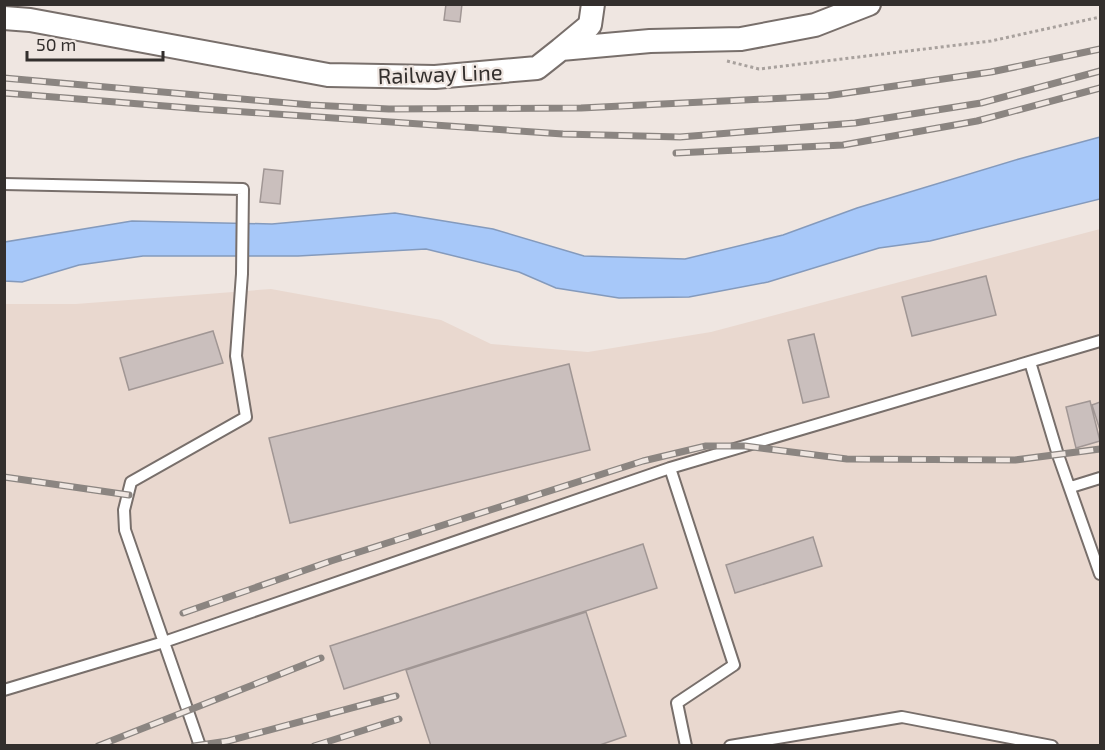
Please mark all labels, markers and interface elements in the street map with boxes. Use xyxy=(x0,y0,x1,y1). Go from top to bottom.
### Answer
scale bar xyxy=(27,24,164,62)
text: 50 m xyxy=(36,33,76,55)
street label: Railway Line xyxy=(377,58,503,88)

